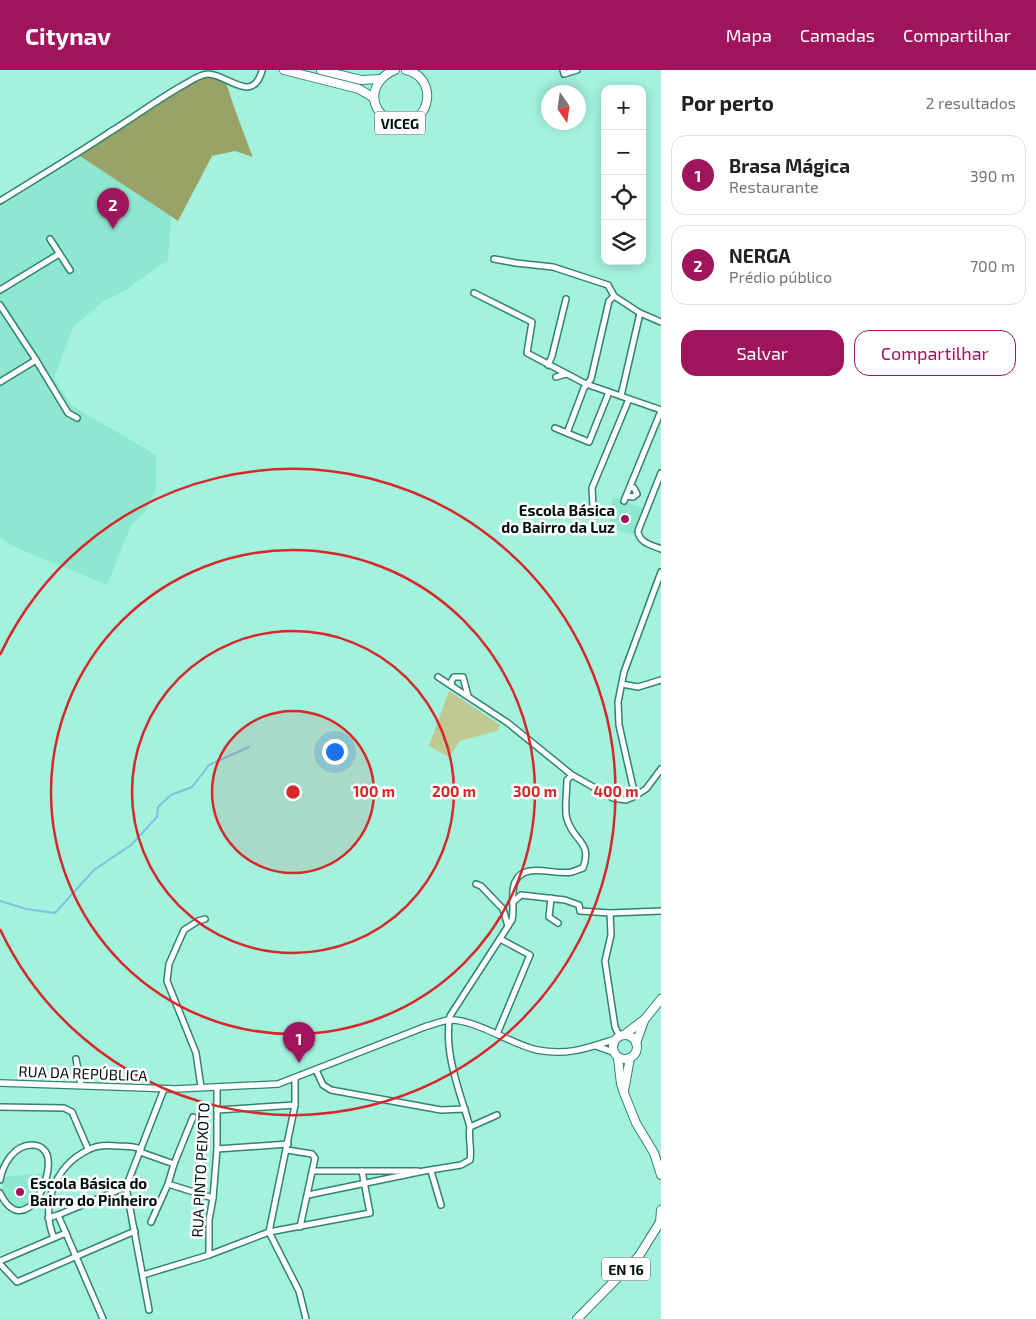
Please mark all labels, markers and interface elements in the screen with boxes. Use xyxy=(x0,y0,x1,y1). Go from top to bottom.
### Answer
text: Citynav xyxy=(25,21,111,50)
text: Mapa xyxy=(726,24,772,46)
text: Camadas xyxy=(800,24,875,46)
text: Compartilhar xyxy=(903,24,1011,46)
north arrow xyxy=(541,85,586,130)
map controls xyxy=(601,85,646,265)
button: + xyxy=(601,85,646,130)
text: Por perto xyxy=(681,90,774,115)
text: 2 resultados xyxy=(925,93,1016,112)
road number: VICEG xyxy=(375,112,425,134)
button: − xyxy=(601,130,646,175)
text: Brasa Mágica xyxy=(729,154,850,177)
text: 1 xyxy=(695,166,701,185)
text: 390 m xyxy=(970,166,1015,185)
button: locate xyxy=(601,175,646,220)
text: Restaurante xyxy=(729,177,819,196)
pin: 2 xyxy=(97,188,129,229)
button: layers xyxy=(601,220,646,265)
text: NERGA xyxy=(729,244,791,267)
text: 2 xyxy=(693,256,703,275)
text: 700 m xyxy=(970,256,1015,275)
text: Prédio público xyxy=(729,267,832,286)
button: Salvar xyxy=(681,330,844,376)
button: Compartilhar xyxy=(854,330,1016,376)
place label: Escola Básica do Bairro da Luz xyxy=(501,501,615,536)
marker: Escola Básica do Bairro da Luz xyxy=(619,513,631,525)
your location xyxy=(322,739,348,765)
text: 100 m xyxy=(353,782,395,800)
text: 200 m xyxy=(432,782,476,800)
text: 300 m xyxy=(513,782,557,800)
text: 400 m xyxy=(594,782,638,800)
centre of rings xyxy=(284,783,302,801)
pin: 1 xyxy=(283,1022,315,1063)
street label: RUA DA REPÚBLICA xyxy=(18,1062,148,1084)
street label: RUA PINTO PEIXOTO xyxy=(187,1102,213,1238)
place label: Escola Básica do Bairro do Pinheiro xyxy=(30,1174,157,1209)
marker: Escola Básica do Bairro do Pinheiro xyxy=(14,1186,26,1198)
road number: EN 16 xyxy=(602,1258,650,1280)

